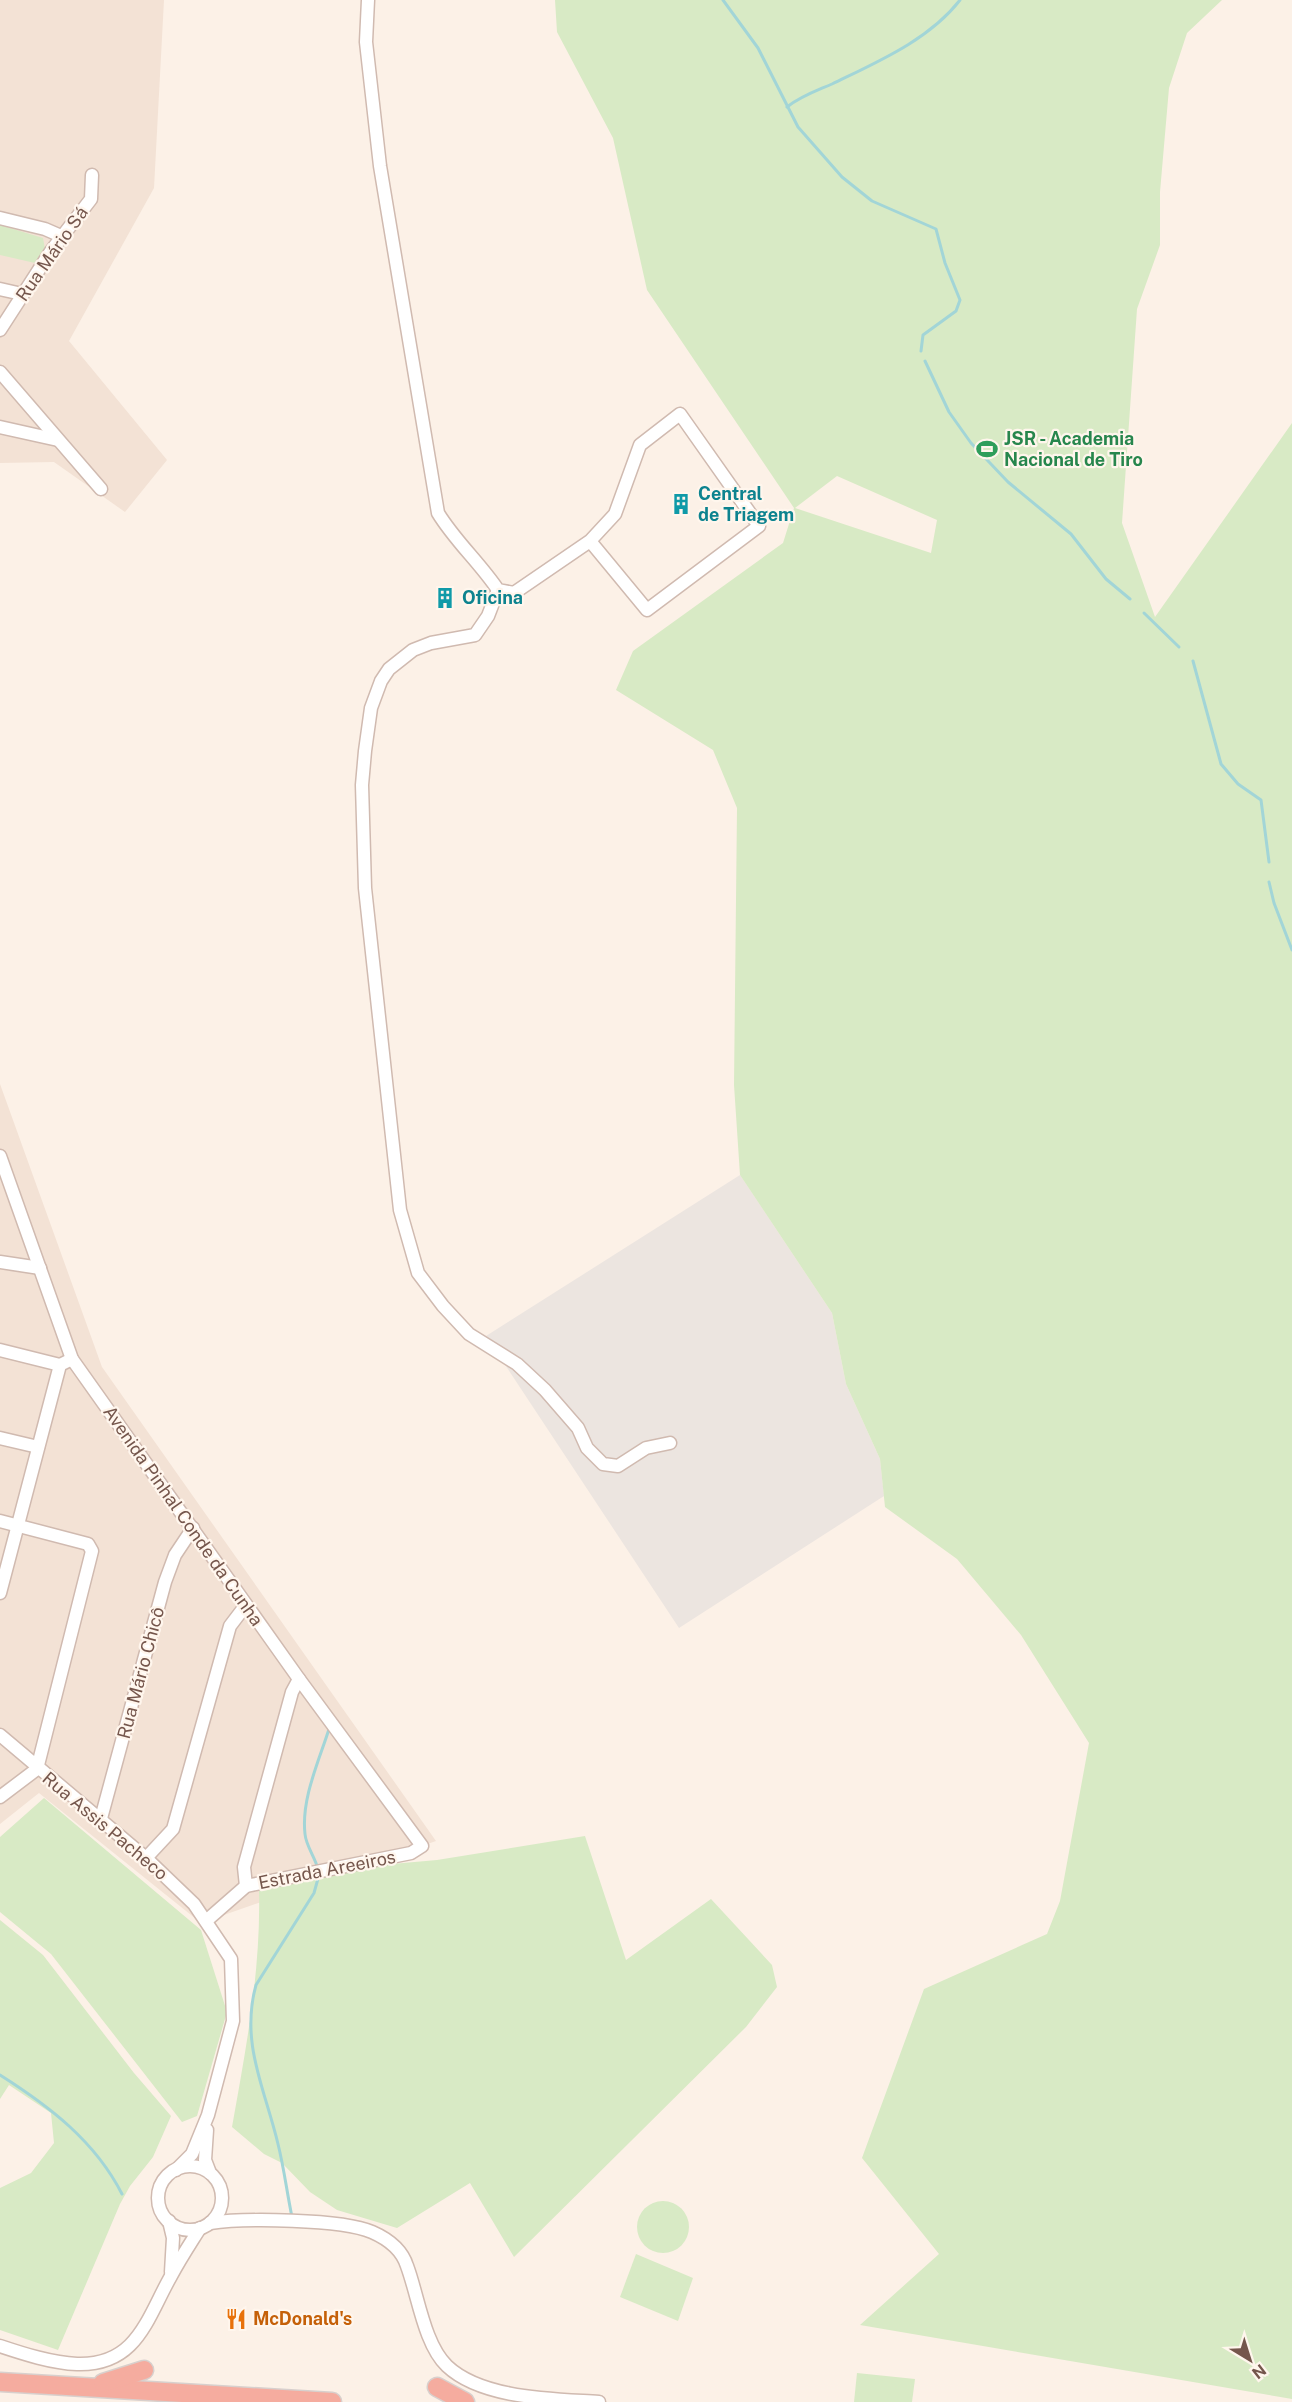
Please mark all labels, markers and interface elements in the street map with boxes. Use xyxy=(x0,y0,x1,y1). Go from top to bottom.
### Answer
street label: Rua Mário Sá xyxy=(11,202,92,305)
place label: JSR - Academia Nacional de Tiro xyxy=(1004,428,1143,470)
sports icon: JSR - Academia Nacional de Tiro xyxy=(975,437,999,461)
place label: Central de Triagem xyxy=(698,483,794,525)
building icon: Central de Triagem xyxy=(669,492,693,516)
building icon: Oficina xyxy=(433,586,457,610)
place label: Oficina xyxy=(462,587,523,608)
street label: Avenida Pinhal Conde da Cunha xyxy=(99,1402,268,1630)
street label: Rua Mário Chicô xyxy=(113,1605,168,1741)
street label: Rua Assis Pacheco xyxy=(39,1767,172,1884)
street label: Estrada Areeiros xyxy=(256,1846,397,1893)
restaurant icon: McDonald's xyxy=(224,2307,248,2331)
place label: McDonald's xyxy=(253,2308,352,2329)
north arrow xyxy=(1220,2330,1280,2390)
text: N xyxy=(1248,2360,1270,2383)

